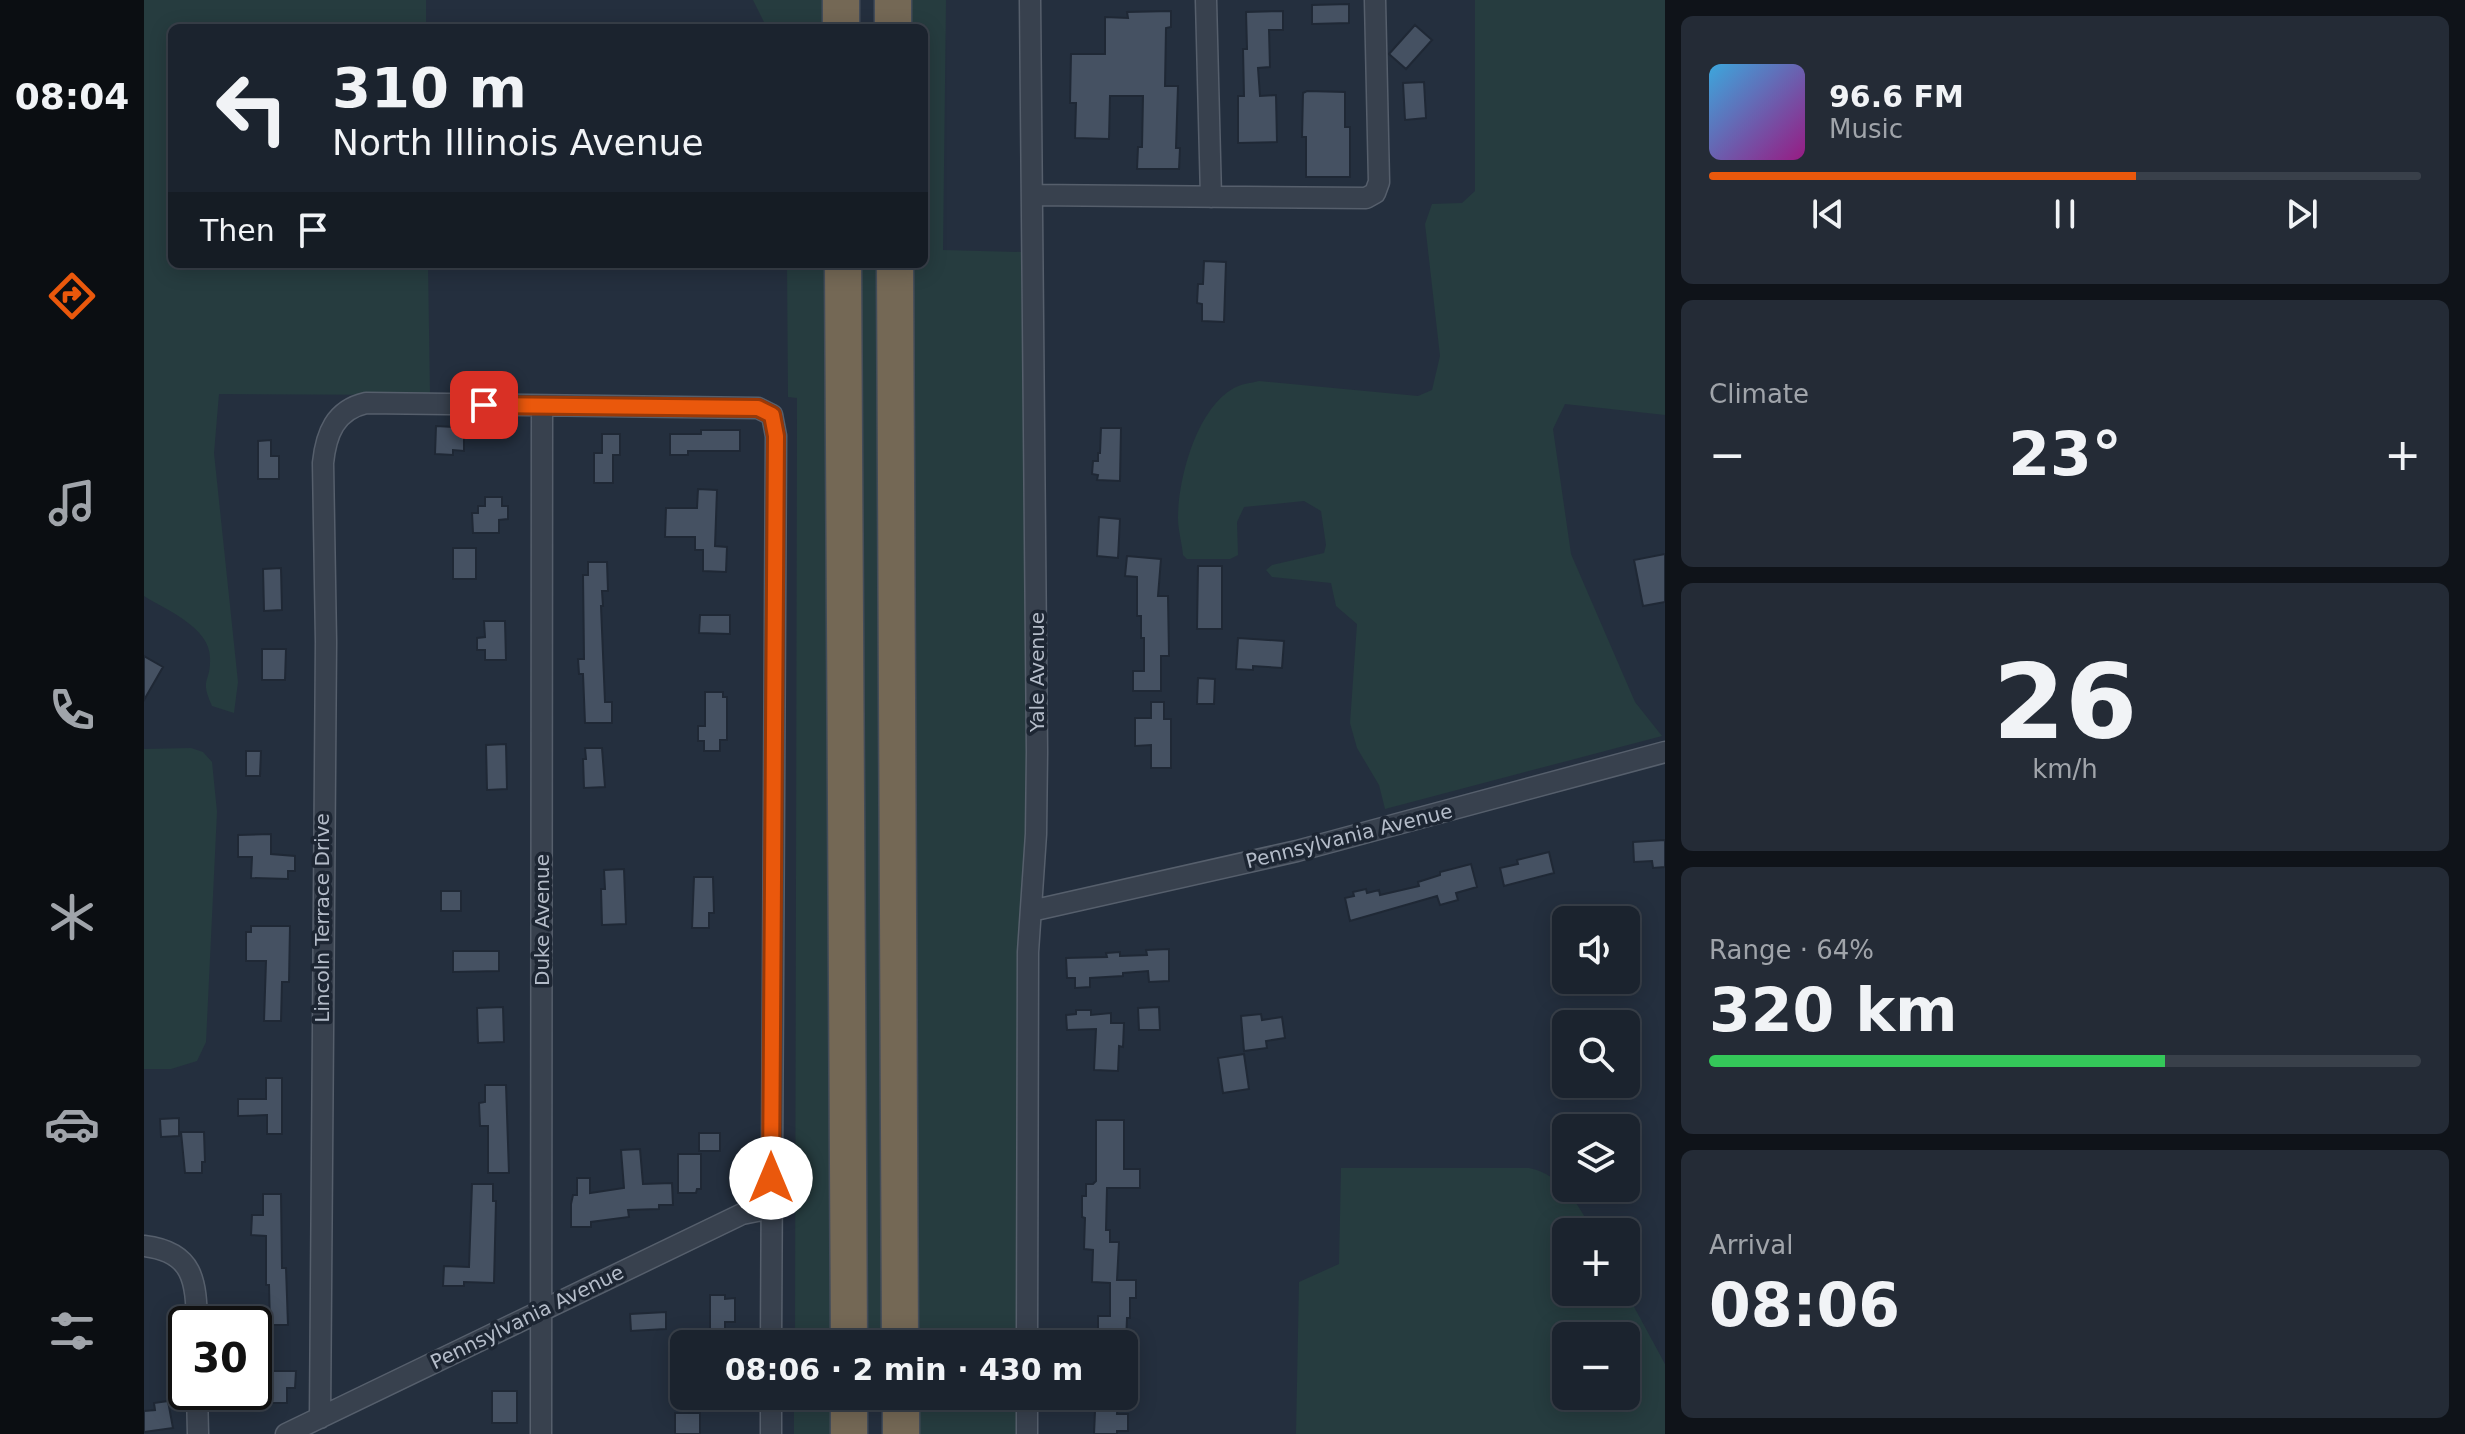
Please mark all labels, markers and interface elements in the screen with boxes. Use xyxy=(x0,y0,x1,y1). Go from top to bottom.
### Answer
text: 310 m xyxy=(332,55,527,120)
icon: left xyxy=(200,56,304,160)
text: 08:04 xyxy=(15,76,129,117)
text: 96.6 FM xyxy=(1829,79,1964,114)
text: Music xyxy=(1829,114,1903,144)
text: North Illinois Avenue xyxy=(332,122,704,163)
icon: previous xyxy=(1806,192,1850,236)
icon: pause xyxy=(2043,192,2087,236)
icon: next xyxy=(2280,192,2324,236)
icon: arrive xyxy=(291,208,335,252)
text: Then xyxy=(200,213,275,248)
icon: directions xyxy=(44,268,100,324)
pin xyxy=(450,371,518,439)
text: Climate xyxy=(1709,379,1809,409)
icon: arrive xyxy=(462,383,506,427)
text: 23° xyxy=(2008,419,2122,489)
text: − xyxy=(1709,429,1746,480)
text: + xyxy=(2384,429,2421,480)
icon: music xyxy=(44,475,100,531)
street label: Yale Avenue xyxy=(1025,612,1049,733)
text: 26 xyxy=(1993,641,2137,763)
icon: phone xyxy=(44,682,100,738)
text: km/h xyxy=(2032,754,2098,784)
street label: Pennsylvania Avenue xyxy=(1243,799,1455,873)
street label: Lincoln Terrace Drive xyxy=(310,813,334,1023)
street label: Duke Avenue xyxy=(530,854,554,986)
icon: climate xyxy=(44,889,100,945)
map controls xyxy=(1552,906,1640,1410)
button: sound xyxy=(1552,906,1640,994)
text: Range · 64% xyxy=(1709,935,1874,965)
text: 320 km xyxy=(1709,975,1958,1045)
button: search xyxy=(1552,1010,1640,1098)
icon: car xyxy=(44,1096,100,1152)
button: layers xyxy=(1552,1114,1640,1202)
position arrow xyxy=(729,1136,813,1220)
button: + xyxy=(1552,1218,1640,1306)
text: Arrival xyxy=(1709,1230,1793,1260)
street label: Pennsylvania Avenue xyxy=(426,1260,628,1374)
text: 08:06 xyxy=(1709,1270,1900,1340)
icon: filters xyxy=(44,1303,100,1359)
speed limit sign: 30 xyxy=(168,1306,272,1410)
button: − xyxy=(1552,1322,1640,1410)
text: 08:06 · 2 min · 430 m xyxy=(725,1352,1083,1387)

